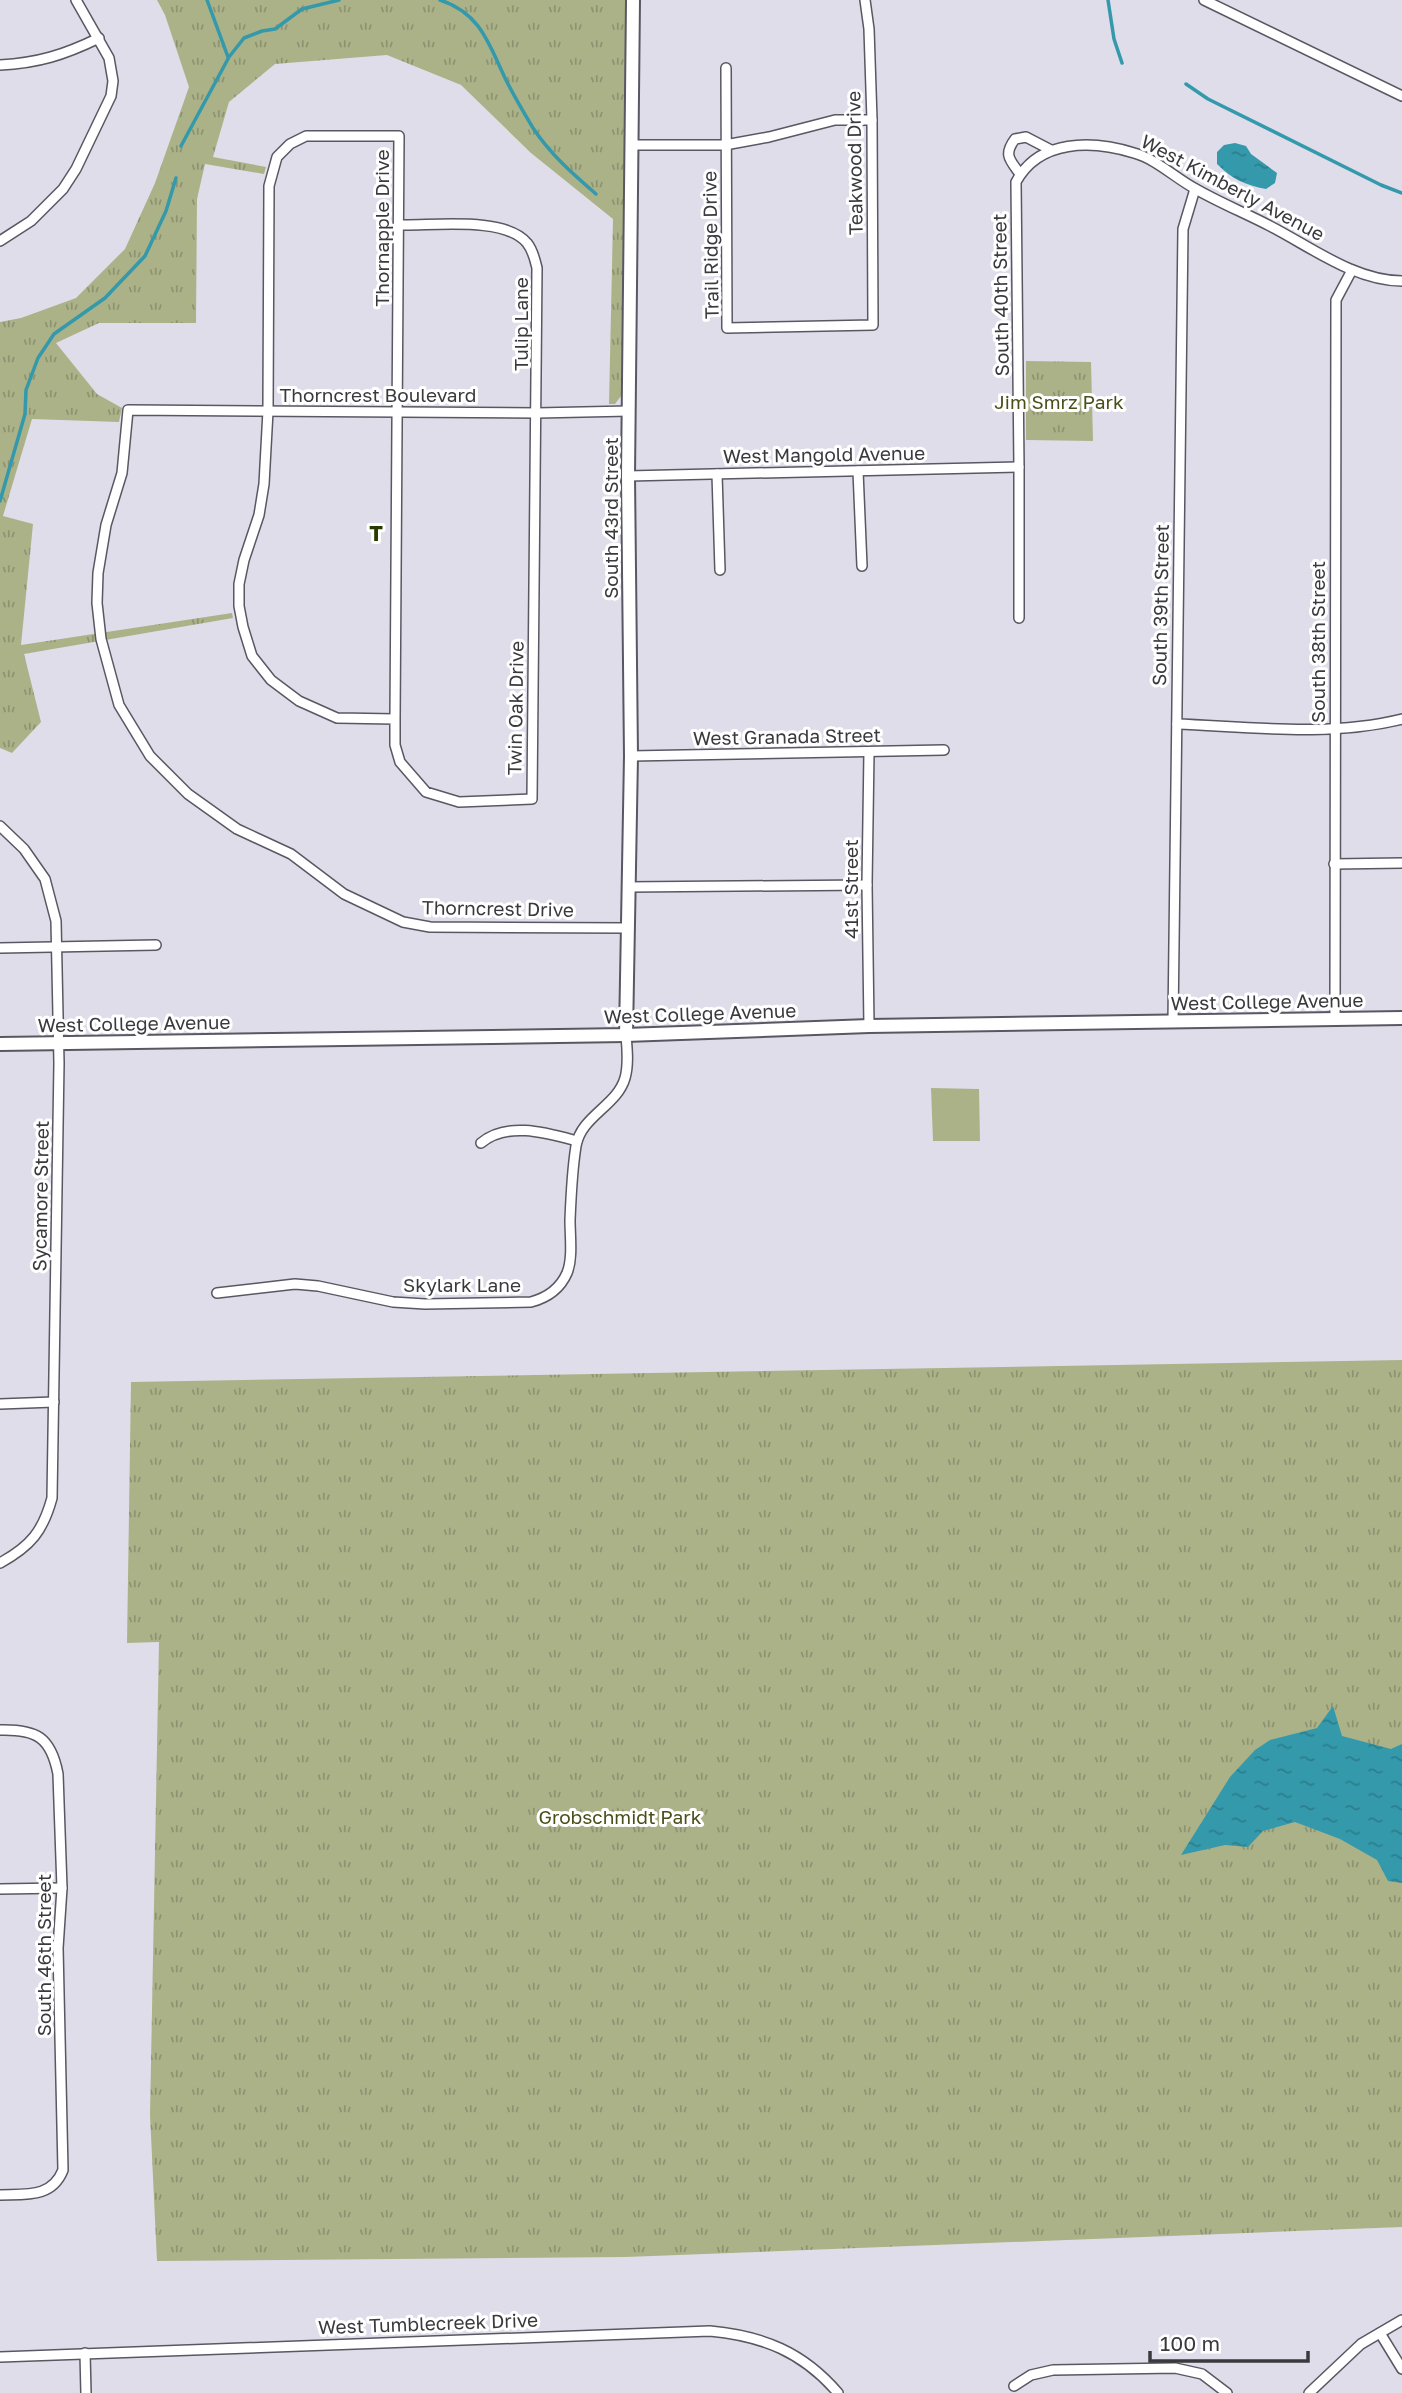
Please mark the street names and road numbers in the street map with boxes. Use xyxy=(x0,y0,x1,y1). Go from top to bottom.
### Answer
street label: Teakwood Drive xyxy=(841,91,867,235)
street label: West Kimberly Avenue xyxy=(1137,129,1329,245)
street label: Thornapple Drive xyxy=(370,150,393,306)
street label: Trail Ridge Drive xyxy=(697,171,723,319)
street label: South 40th Street xyxy=(987,213,1013,377)
street label: Tulip Lane xyxy=(509,277,532,371)
street label: Thorncrest Boulevard xyxy=(280,383,476,406)
street label: South 43rd Street xyxy=(599,437,622,599)
street label: West Mangold Avenue xyxy=(723,441,925,467)
street label: South 39th Street xyxy=(1147,524,1173,686)
street label: South 38th Street xyxy=(1306,561,1329,723)
street label: Twin Oak Drive xyxy=(502,641,528,775)
street label: West Granada Street xyxy=(693,723,881,749)
street label: 41st Street xyxy=(839,839,862,939)
street label: Thorncrest Drive xyxy=(422,895,574,921)
street label: West College Avenue xyxy=(1170,988,1364,1014)
street label: West College Avenue xyxy=(603,998,797,1028)
street label: West College Avenue xyxy=(37,1010,231,1036)
street label: Sycamore Street xyxy=(27,1120,53,1272)
street label: Skylark Lane xyxy=(403,1273,521,1296)
street label: South 46th Street xyxy=(32,1874,55,2036)
street label: West Tumblecreek Drive xyxy=(318,2308,538,2338)

